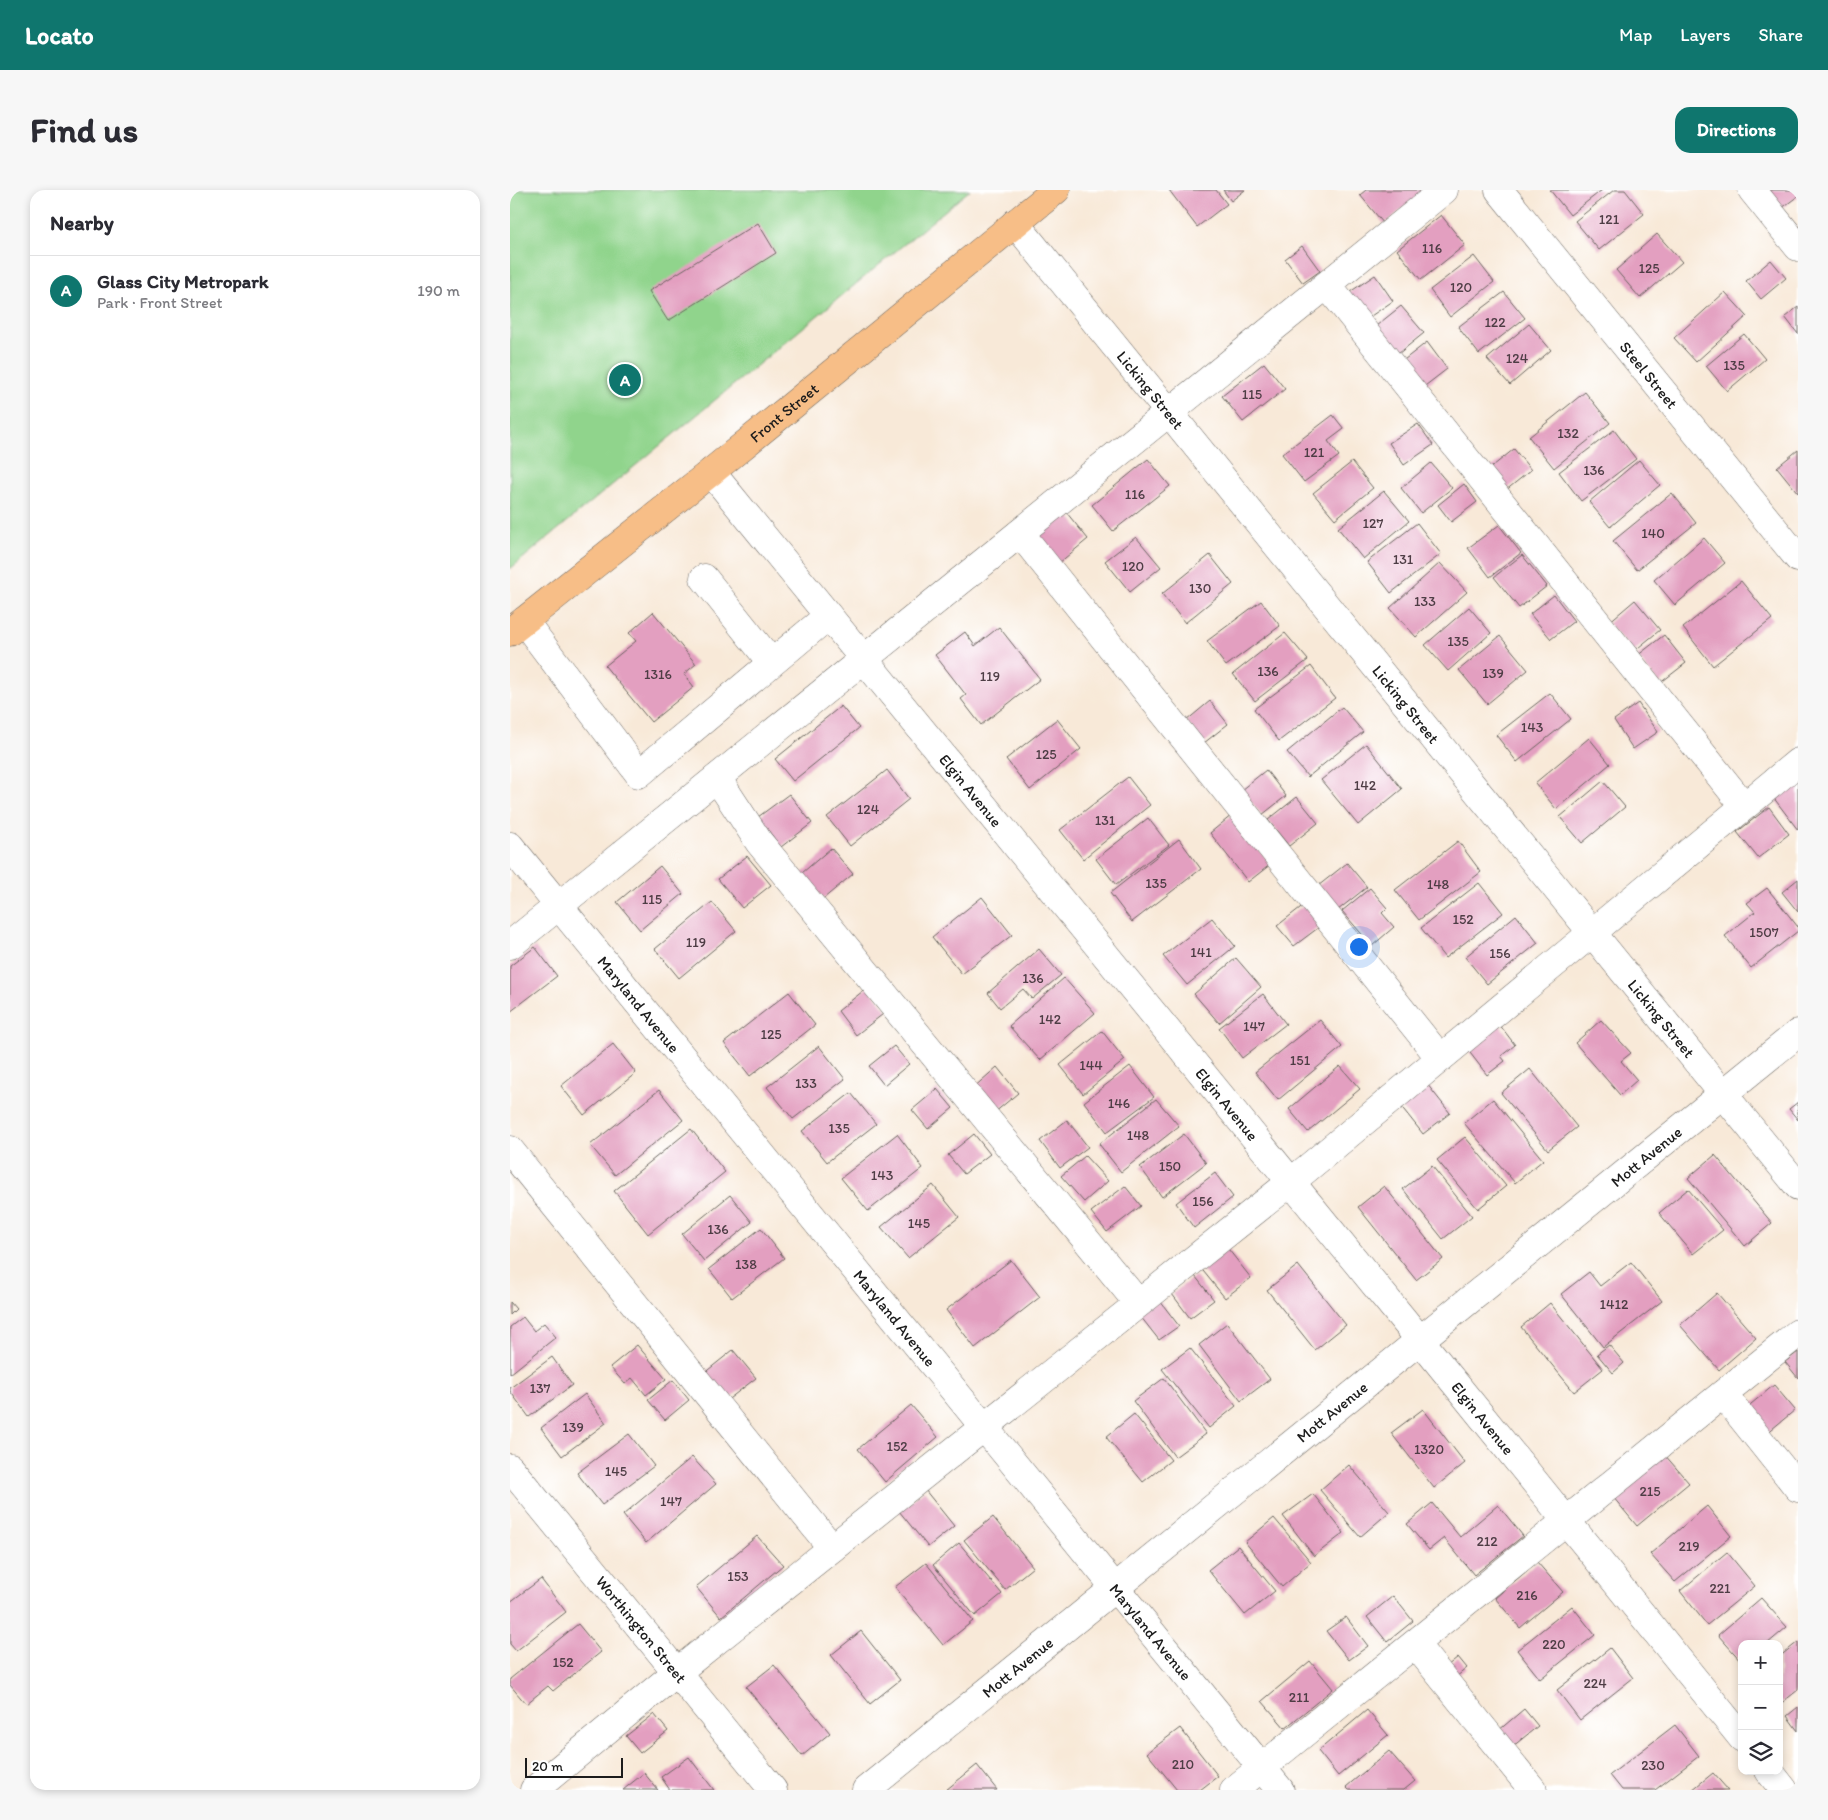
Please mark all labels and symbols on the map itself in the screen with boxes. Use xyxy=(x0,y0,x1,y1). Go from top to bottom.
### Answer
house number: 121 xyxy=(1599,211,1620,228)
house number: 116 xyxy=(1422,240,1442,257)
house number: 125 xyxy=(1638,260,1660,277)
house number: 120 xyxy=(1450,279,1472,296)
house number: 122 xyxy=(1484,314,1506,331)
street label: Steel Street xyxy=(1616,338,1682,413)
street label: Licking Street xyxy=(1113,347,1188,433)
house number: 124 xyxy=(1506,350,1529,367)
house number: 135 xyxy=(1723,357,1745,374)
pin: A xyxy=(609,361,641,399)
street label: Front Street xyxy=(746,379,822,447)
house number: 115 xyxy=(1242,386,1262,403)
house number: 132 xyxy=(1557,425,1579,442)
house number: 121 xyxy=(1304,444,1325,461)
house number: 136 xyxy=(1583,462,1605,479)
house number: 116 xyxy=(1125,486,1145,503)
house number: 127 xyxy=(1363,515,1383,532)
house number: 140 xyxy=(1641,525,1665,542)
house number: 131 xyxy=(1393,551,1414,568)
house number: 120 xyxy=(1122,558,1144,575)
house number: 130 xyxy=(1189,580,1211,597)
house number: 133 xyxy=(1414,593,1436,610)
house number: 135 xyxy=(1447,633,1469,650)
street label: Licking Street xyxy=(1368,661,1443,747)
house number: 136 xyxy=(1257,663,1279,680)
house number: 139 xyxy=(1482,665,1504,682)
house number: 1316 xyxy=(644,666,672,683)
house number: 119 xyxy=(980,668,1000,685)
house number: 143 xyxy=(1521,719,1544,736)
house number: 125 xyxy=(1035,746,1057,763)
street label: Elgin Avenue xyxy=(935,750,1006,831)
house number: 142 xyxy=(1354,777,1377,794)
house number: 124 xyxy=(857,801,880,818)
house number: 131 xyxy=(1095,812,1116,829)
house number: 135 xyxy=(1145,875,1167,892)
house number: 148 xyxy=(1427,876,1450,893)
house number: 115 xyxy=(642,891,662,908)
house number: 152 xyxy=(1452,911,1474,928)
house number: 1507 xyxy=(1749,924,1779,941)
house number: 119 xyxy=(686,934,706,951)
your location xyxy=(1346,934,1372,960)
house number: 141 xyxy=(1190,944,1212,961)
house number: 156 xyxy=(1489,945,1511,962)
street label: Maryland Avenue xyxy=(593,952,684,1057)
house number: 136 xyxy=(1022,970,1044,987)
street label: Licking Street xyxy=(1624,976,1699,1062)
house number: 142 xyxy=(1039,1011,1062,1028)
house number: 147 xyxy=(1243,1018,1265,1035)
house number: 125 xyxy=(760,1026,782,1043)
house number: 151 xyxy=(1290,1052,1311,1069)
house number: 144 xyxy=(1079,1057,1103,1074)
street label: Elgin Avenue xyxy=(1191,1064,1262,1145)
house number: 133 xyxy=(795,1075,817,1092)
house number: 146 xyxy=(1108,1095,1130,1112)
house number: 135 xyxy=(828,1120,850,1137)
street label: Mott Avenue xyxy=(1607,1122,1686,1191)
house number: 148 xyxy=(1127,1127,1150,1144)
house number: 150 xyxy=(1159,1158,1181,1175)
house number: 143 xyxy=(871,1167,894,1184)
house number: 156 xyxy=(1192,1193,1214,1210)
house number: 145 xyxy=(908,1215,930,1232)
house number: 136 xyxy=(707,1221,729,1238)
house number: 138 xyxy=(735,1256,757,1273)
street label: Maryland Avenue xyxy=(849,1266,940,1370)
house number: 1412 xyxy=(1600,1296,1629,1313)
street label: Mott Avenue xyxy=(1293,1378,1371,1447)
street label: Elgin Avenue xyxy=(1447,1378,1518,1459)
house number: 137 xyxy=(529,1380,551,1397)
house number: 139 xyxy=(562,1419,584,1436)
house number: 152 xyxy=(886,1438,908,1455)
house number: 1320 xyxy=(1414,1441,1444,1458)
house number: 145 xyxy=(605,1463,627,1480)
house number: 215 xyxy=(1639,1483,1661,1500)
house number: 147 xyxy=(660,1493,682,1510)
house number: 212 xyxy=(1476,1533,1498,1550)
house number: 219 xyxy=(1678,1538,1700,1555)
house number: 153 xyxy=(727,1568,749,1585)
street label: Worthington Street xyxy=(592,1572,691,1687)
street label: Maryland Avenue xyxy=(1105,1580,1196,1684)
house number: 221 xyxy=(1709,1580,1731,1597)
house number: 216 xyxy=(1516,1587,1538,1604)
street label: Mott Avenue xyxy=(978,1633,1057,1702)
house number: 220 xyxy=(1542,1636,1566,1653)
house number: 152 xyxy=(552,1654,574,1671)
house number: 224 xyxy=(1583,1675,1607,1692)
house number: 211 xyxy=(1289,1689,1310,1706)
scale bar xyxy=(525,1755,622,1778)
house number: 210 xyxy=(1172,1756,1194,1773)
house number: 230 xyxy=(1641,1757,1665,1774)

